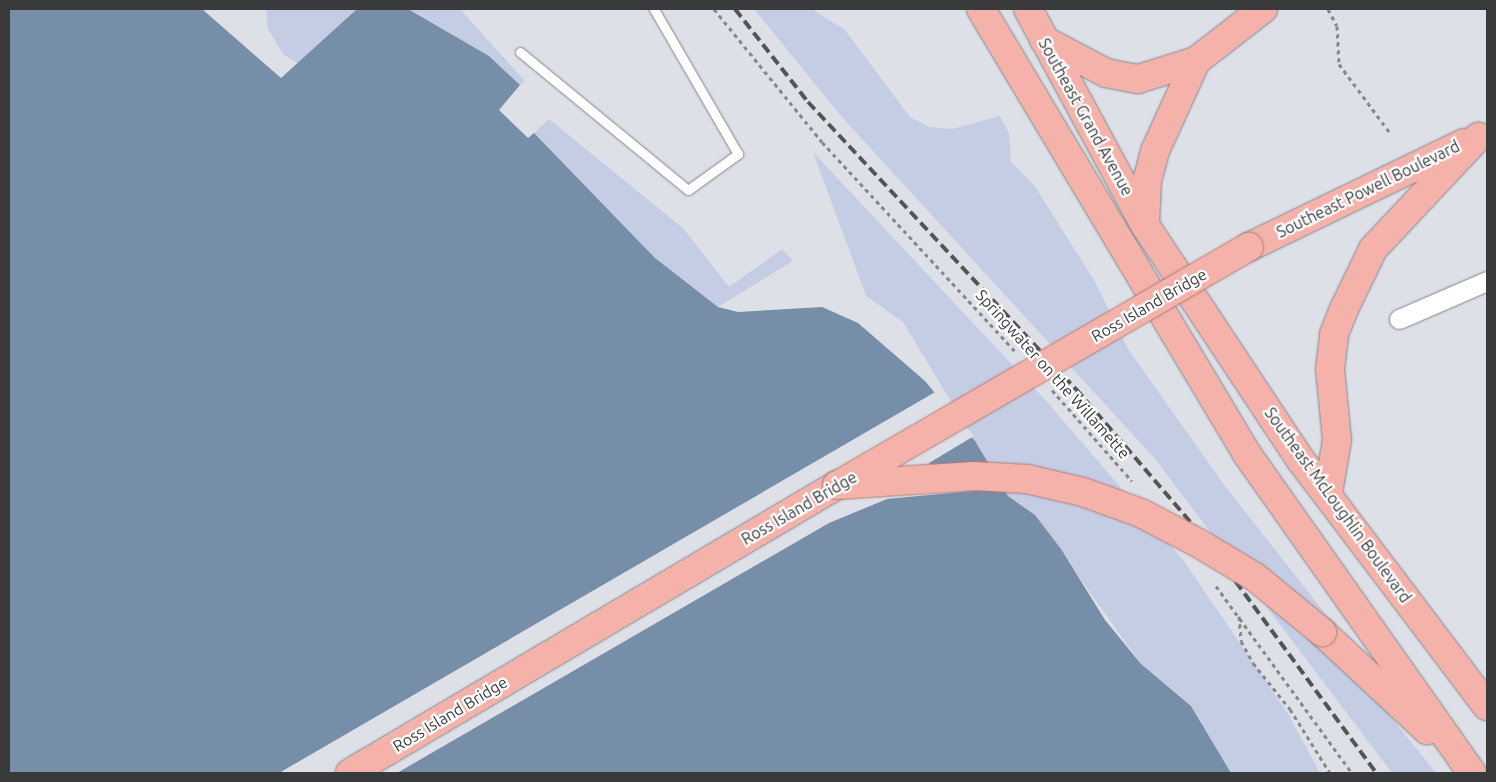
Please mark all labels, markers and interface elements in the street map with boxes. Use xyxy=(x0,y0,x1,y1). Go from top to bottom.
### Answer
street label: Southeast Grand Avenue xyxy=(1035,35,1137,199)
street label: Southeast Powell Boulevard xyxy=(1273,136,1463,242)
street label: Ross Island Bridge xyxy=(1088,264,1210,346)
street label: Springwater on the Willamette xyxy=(972,285,1134,463)
street label: Southeast McLoughlin Boulevard xyxy=(1261,404,1415,606)
street label: Ross Island Bridge xyxy=(738,467,860,549)
street label: Ross Island Bridge xyxy=(389,672,511,756)

